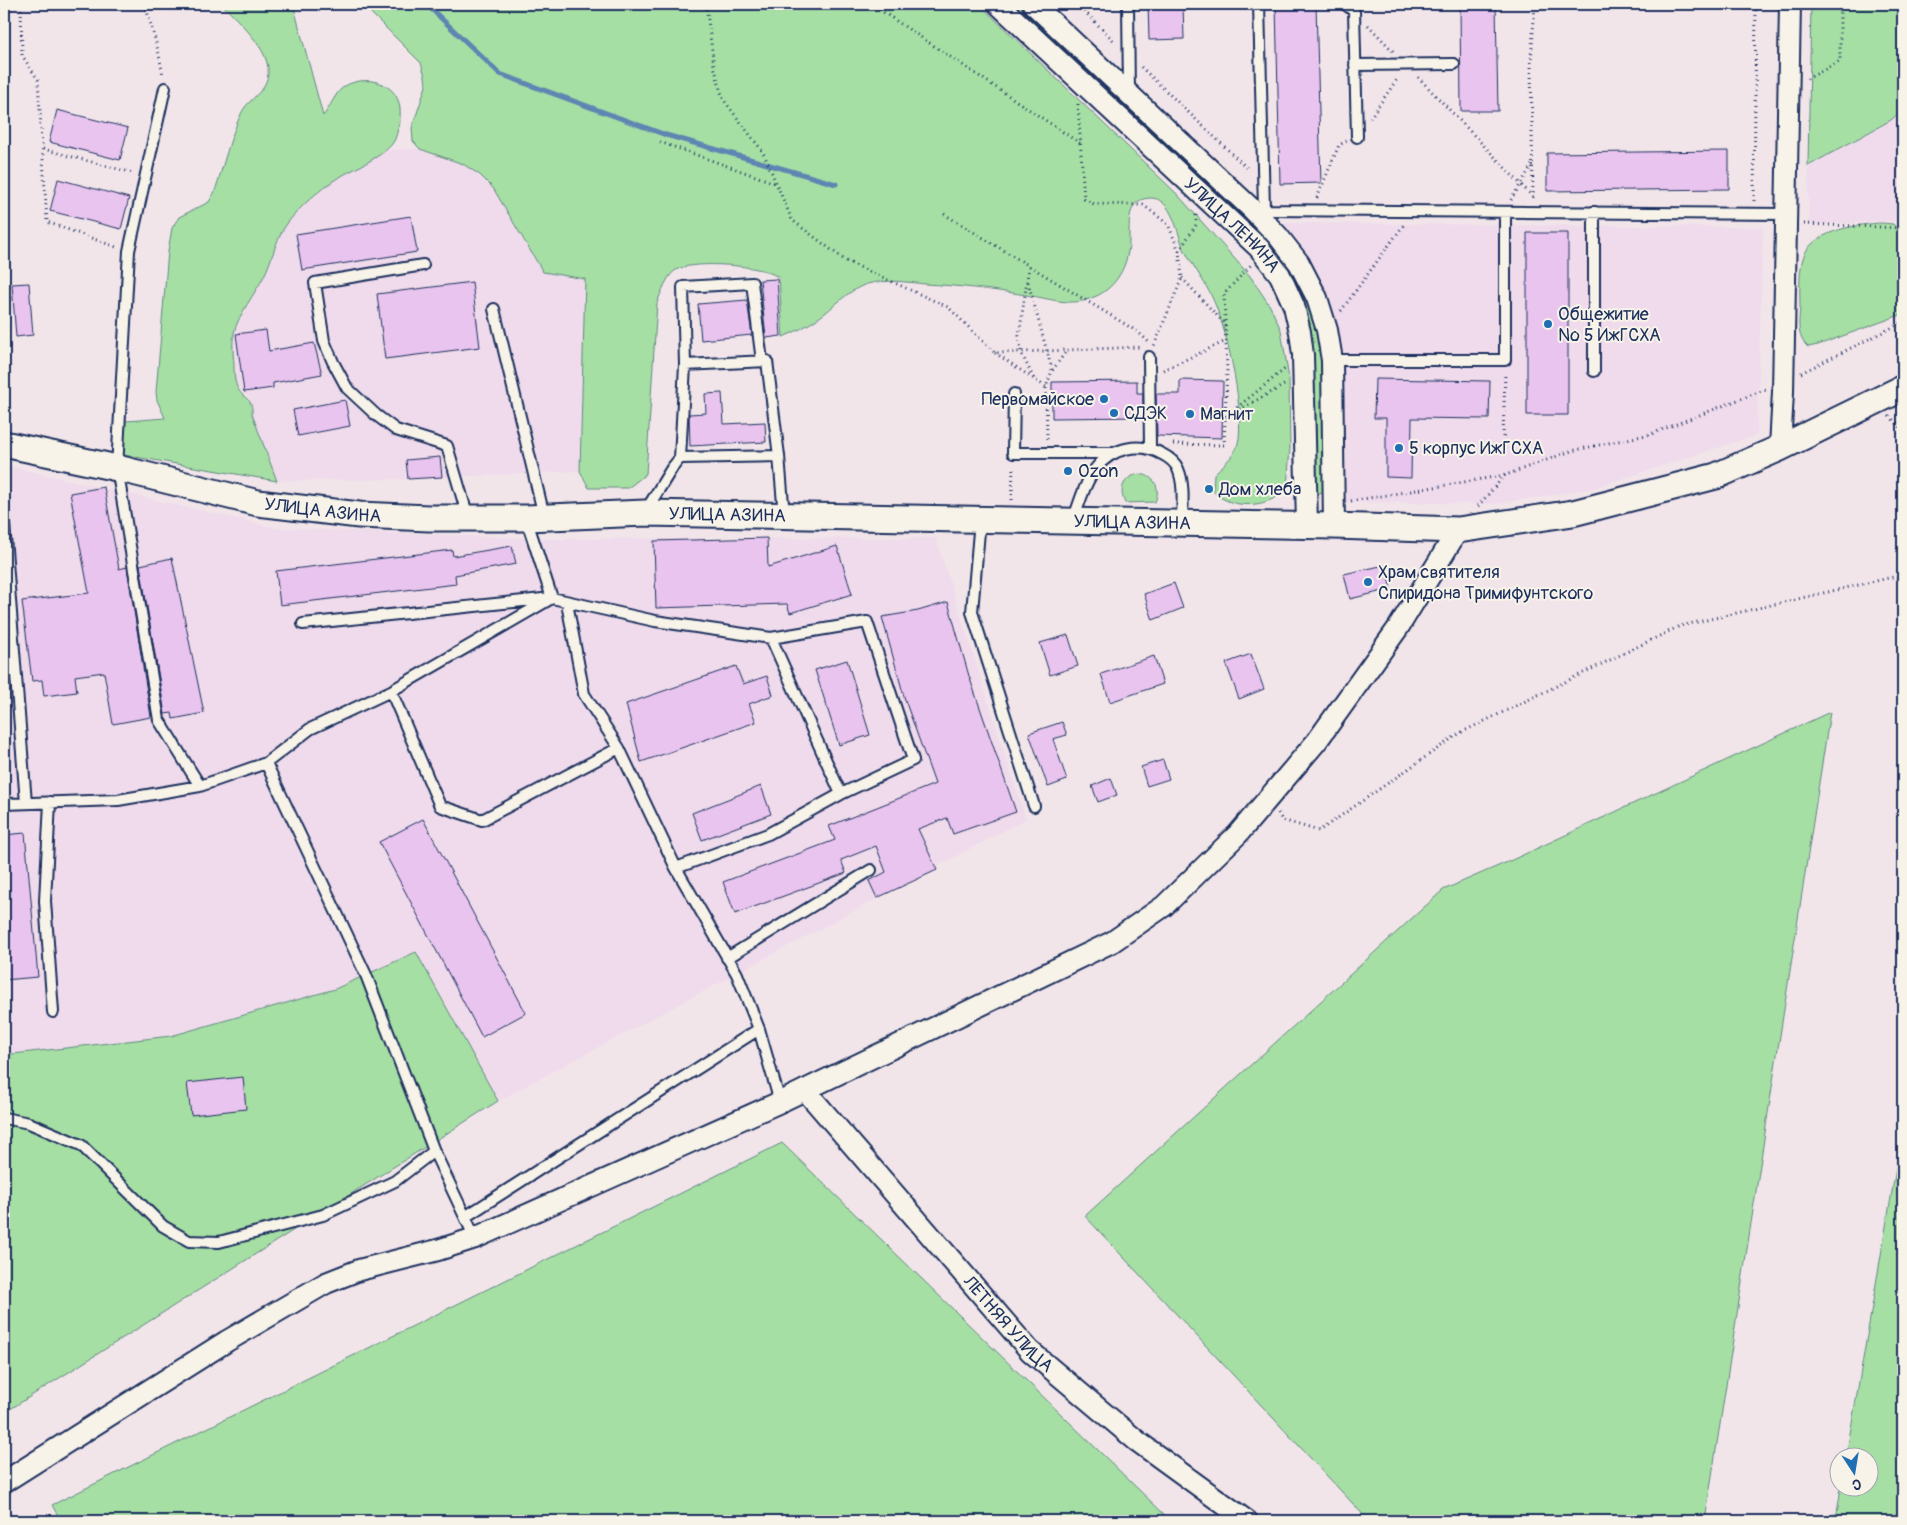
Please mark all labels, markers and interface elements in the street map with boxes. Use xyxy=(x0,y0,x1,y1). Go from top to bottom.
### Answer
street label: УЛИЦА ЛЕНИНА xyxy=(1179,173,1285,278)
place label: Общежитие № 5 ИжГСХА xyxy=(1558,303,1661,347)
marker: Общежитие № 5 ИжГСХА xyxy=(1542,318,1554,330)
place label: Первомайское xyxy=(981,388,1094,411)
marker: Первомайское xyxy=(1098,393,1110,405)
place label: СДЭК xyxy=(1124,402,1167,425)
place label: Магнит xyxy=(1200,403,1253,426)
marker: СДЭК xyxy=(1108,407,1120,419)
marker: Магнит xyxy=(1184,408,1196,420)
place label: 5 корпус ИжГСХА xyxy=(1409,437,1544,460)
marker: 5 корпус ИжГСХА xyxy=(1393,442,1405,454)
place label: Ozon xyxy=(1078,460,1118,483)
marker: Ozon xyxy=(1062,465,1074,477)
place label: Дом хлеба xyxy=(1218,478,1301,501)
marker: Дом хлеба xyxy=(1203,483,1215,495)
street label: УЛИЦА АЗИНА xyxy=(263,493,382,528)
street label: УЛИЦА АЗИНА xyxy=(668,502,786,528)
street label: УЛИЦА АЗИНА xyxy=(1073,510,1191,535)
place label: Храм святителя Спиридона Тримифунтского xyxy=(1378,561,1594,605)
marker: Храм святителя Спиридона Тримифунтского xyxy=(1362,576,1374,588)
street label: ЛЕТНЯЯ УЛИЦА xyxy=(957,1270,1058,1378)
north arrow xyxy=(1830,1448,1880,1498)
text: С xyxy=(1850,1475,1863,1494)

